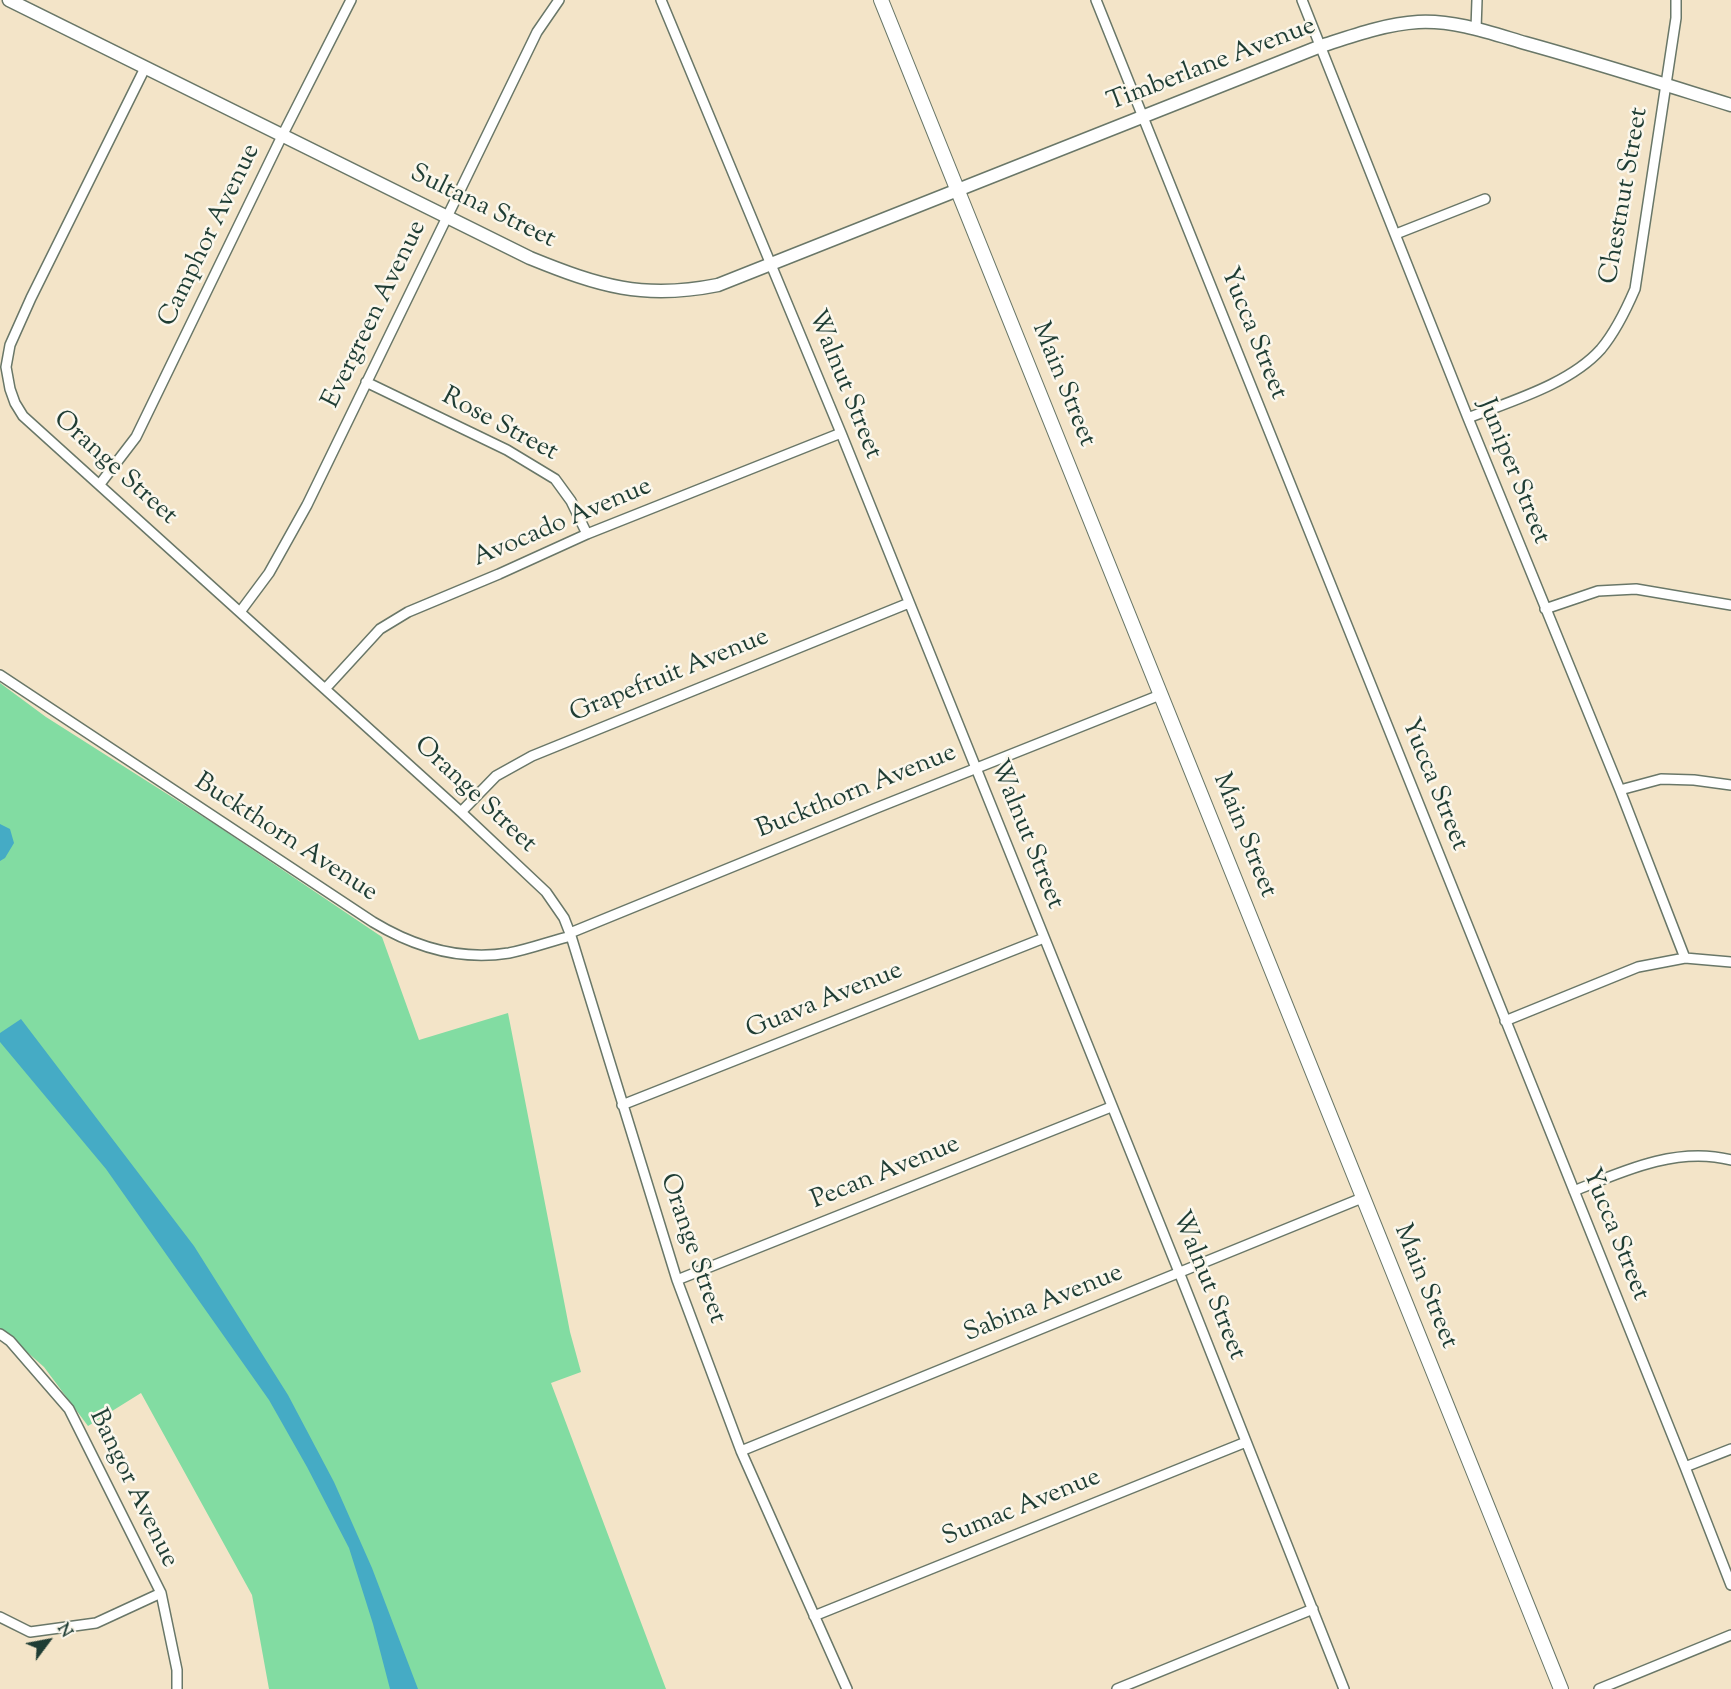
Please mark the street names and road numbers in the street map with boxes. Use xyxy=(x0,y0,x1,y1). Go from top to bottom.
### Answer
street label: Timberlane Avenue xyxy=(1104,12,1320,120)
street label: Chestnut Street xyxy=(1595,105,1657,287)
street label: Camphor Avenue xyxy=(153,140,269,332)
street label: Sultana Street xyxy=(404,159,560,257)
street label: Evergreen Avenue xyxy=(317,216,435,414)
street label: Yucca Street xyxy=(1211,263,1293,405)
street label: Walnut Street xyxy=(799,306,887,464)
street label: Main Street xyxy=(1023,318,1101,452)
street label: Rose Street xyxy=(436,382,562,470)
street label: Juniper Street xyxy=(1469,395,1555,549)
street label: Orange Street xyxy=(45,405,183,533)
street label: Avocado Avenue xyxy=(469,472,657,576)
street label: Grapefruit Avenue xyxy=(566,623,774,731)
street label: Yucca Street xyxy=(1392,714,1474,856)
street label: Orange Street xyxy=(406,731,542,861)
street label: Buckthorn Avenue xyxy=(753,739,961,847)
street label: Walnut Street xyxy=(981,756,1069,914)
street label: Buckthorn Avenue xyxy=(187,768,383,910)
street label: Main Street xyxy=(1204,769,1282,903)
street label: Guava Avenue xyxy=(742,956,908,1048)
street label: Pecan Avenue xyxy=(807,1130,965,1218)
street label: Yucca Street xyxy=(1573,1164,1655,1306)
street label: Orange Street xyxy=(651,1170,731,1328)
street label: Walnut Street xyxy=(1163,1207,1251,1365)
street label: Main Street xyxy=(1385,1220,1463,1354)
street label: Sabina Avenue xyxy=(960,1259,1128,1351)
street label: Bangor Avenue xyxy=(80,1405,184,1573)
street label: Sumac Avenue xyxy=(938,1463,1106,1555)

